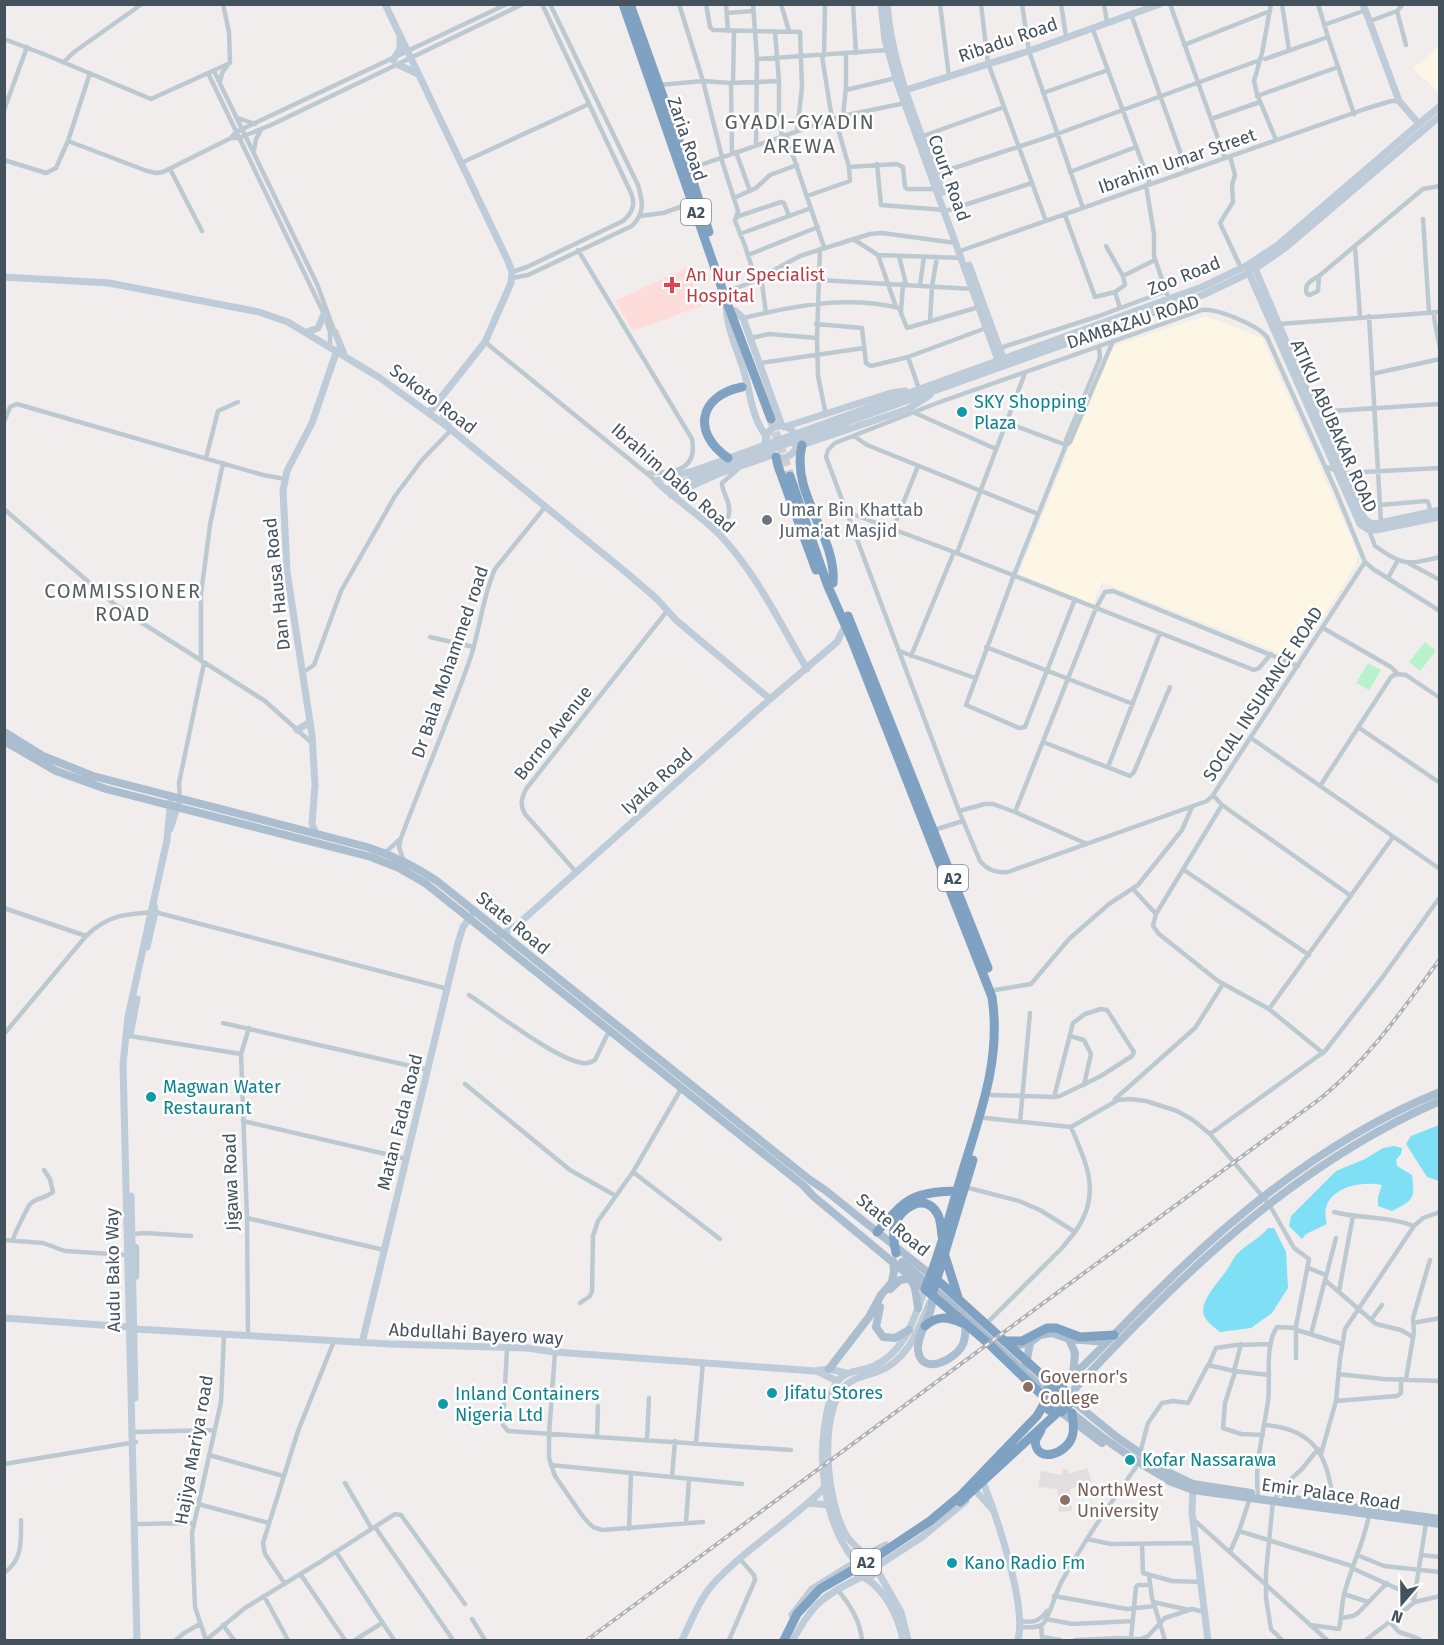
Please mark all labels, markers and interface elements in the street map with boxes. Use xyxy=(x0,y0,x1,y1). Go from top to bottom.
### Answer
street label: Ribadu Road xyxy=(955,13,1061,67)
street label: Zaria Road xyxy=(662,94,712,184)
district label: GYADI-GYADIN AREWA xyxy=(725,109,875,159)
street label: Ibrahim Umar Street xyxy=(1095,123,1259,198)
street label: Court Road xyxy=(923,132,975,224)
road number: A2 xyxy=(681,199,711,225)
street label: Zoo Road xyxy=(1145,252,1223,300)
place label: An Nur Specialist Hospital xyxy=(686,264,825,307)
marker: An Nur Specialist Hospital xyxy=(663,276,681,294)
street label: DAMBAZAU ROAD xyxy=(1064,290,1202,354)
street label: ATIKU ABUBAKAR ROAD xyxy=(1286,336,1382,516)
street label: Sokoto Road xyxy=(385,359,481,439)
place label: SKY Shopping Plaza xyxy=(974,391,1087,434)
marker: SKY Shopping Plaza xyxy=(955,405,969,419)
street label: Ibrahim Dabo Road xyxy=(607,418,739,538)
place label: Umar Bin Khattab Juma'at Masjid xyxy=(779,499,924,542)
marker: Umar Bin Khattab Juma'at Masjid xyxy=(760,513,774,527)
street label: Dan Hausa Road xyxy=(259,517,295,651)
street label: Dr Bala Mohammed road xyxy=(407,563,493,761)
district label: COMMISSIONER ROAD xyxy=(44,579,202,626)
street label: SOCIAL INSURANCE ROAD xyxy=(1198,602,1328,786)
street label: Borno Avenue xyxy=(509,681,597,785)
street label: Iyaka Road xyxy=(617,743,697,819)
road number: A2 xyxy=(938,865,968,891)
street label: State Road xyxy=(472,887,554,959)
street label: Matan Fada Road xyxy=(372,1052,428,1192)
place label: Magwan Water Restaurant xyxy=(163,1076,281,1119)
marker: Magwan Water Restaurant xyxy=(144,1090,158,1104)
street label: Jigawa Road xyxy=(218,1133,244,1231)
street label: State Road xyxy=(852,1189,934,1261)
street label: Audu Bako Way xyxy=(101,1207,125,1332)
street label: Abdullahi Bayero way xyxy=(388,1318,564,1350)
place label: Governor's College xyxy=(1040,1366,1128,1409)
street label: Hajiya Mariya road xyxy=(170,1374,218,1526)
marker: Governor's College xyxy=(1021,1380,1035,1394)
place label: Jifatu Stores xyxy=(784,1382,883,1404)
place label: Inland Containers Nigeria Ltd xyxy=(455,1383,599,1426)
marker: Jifatu Stores xyxy=(765,1386,779,1400)
marker: Inland Containers Nigeria Ltd xyxy=(436,1397,450,1411)
place label: Kofar Nassarawa xyxy=(1142,1449,1277,1471)
marker: Kofar Nassarawa xyxy=(1123,1453,1137,1467)
street label: Emir Palace Road xyxy=(1260,1473,1402,1515)
place label: NorthWest University xyxy=(1077,1479,1164,1522)
marker: NorthWest University xyxy=(1058,1493,1072,1507)
road number: A2 xyxy=(851,1549,881,1575)
place label: Kano Radio Fm xyxy=(964,1552,1085,1574)
marker: Kano Radio Fm xyxy=(945,1556,959,1570)
north arrow xyxy=(1372,1573,1432,1633)
text: N xyxy=(1389,1606,1405,1627)

